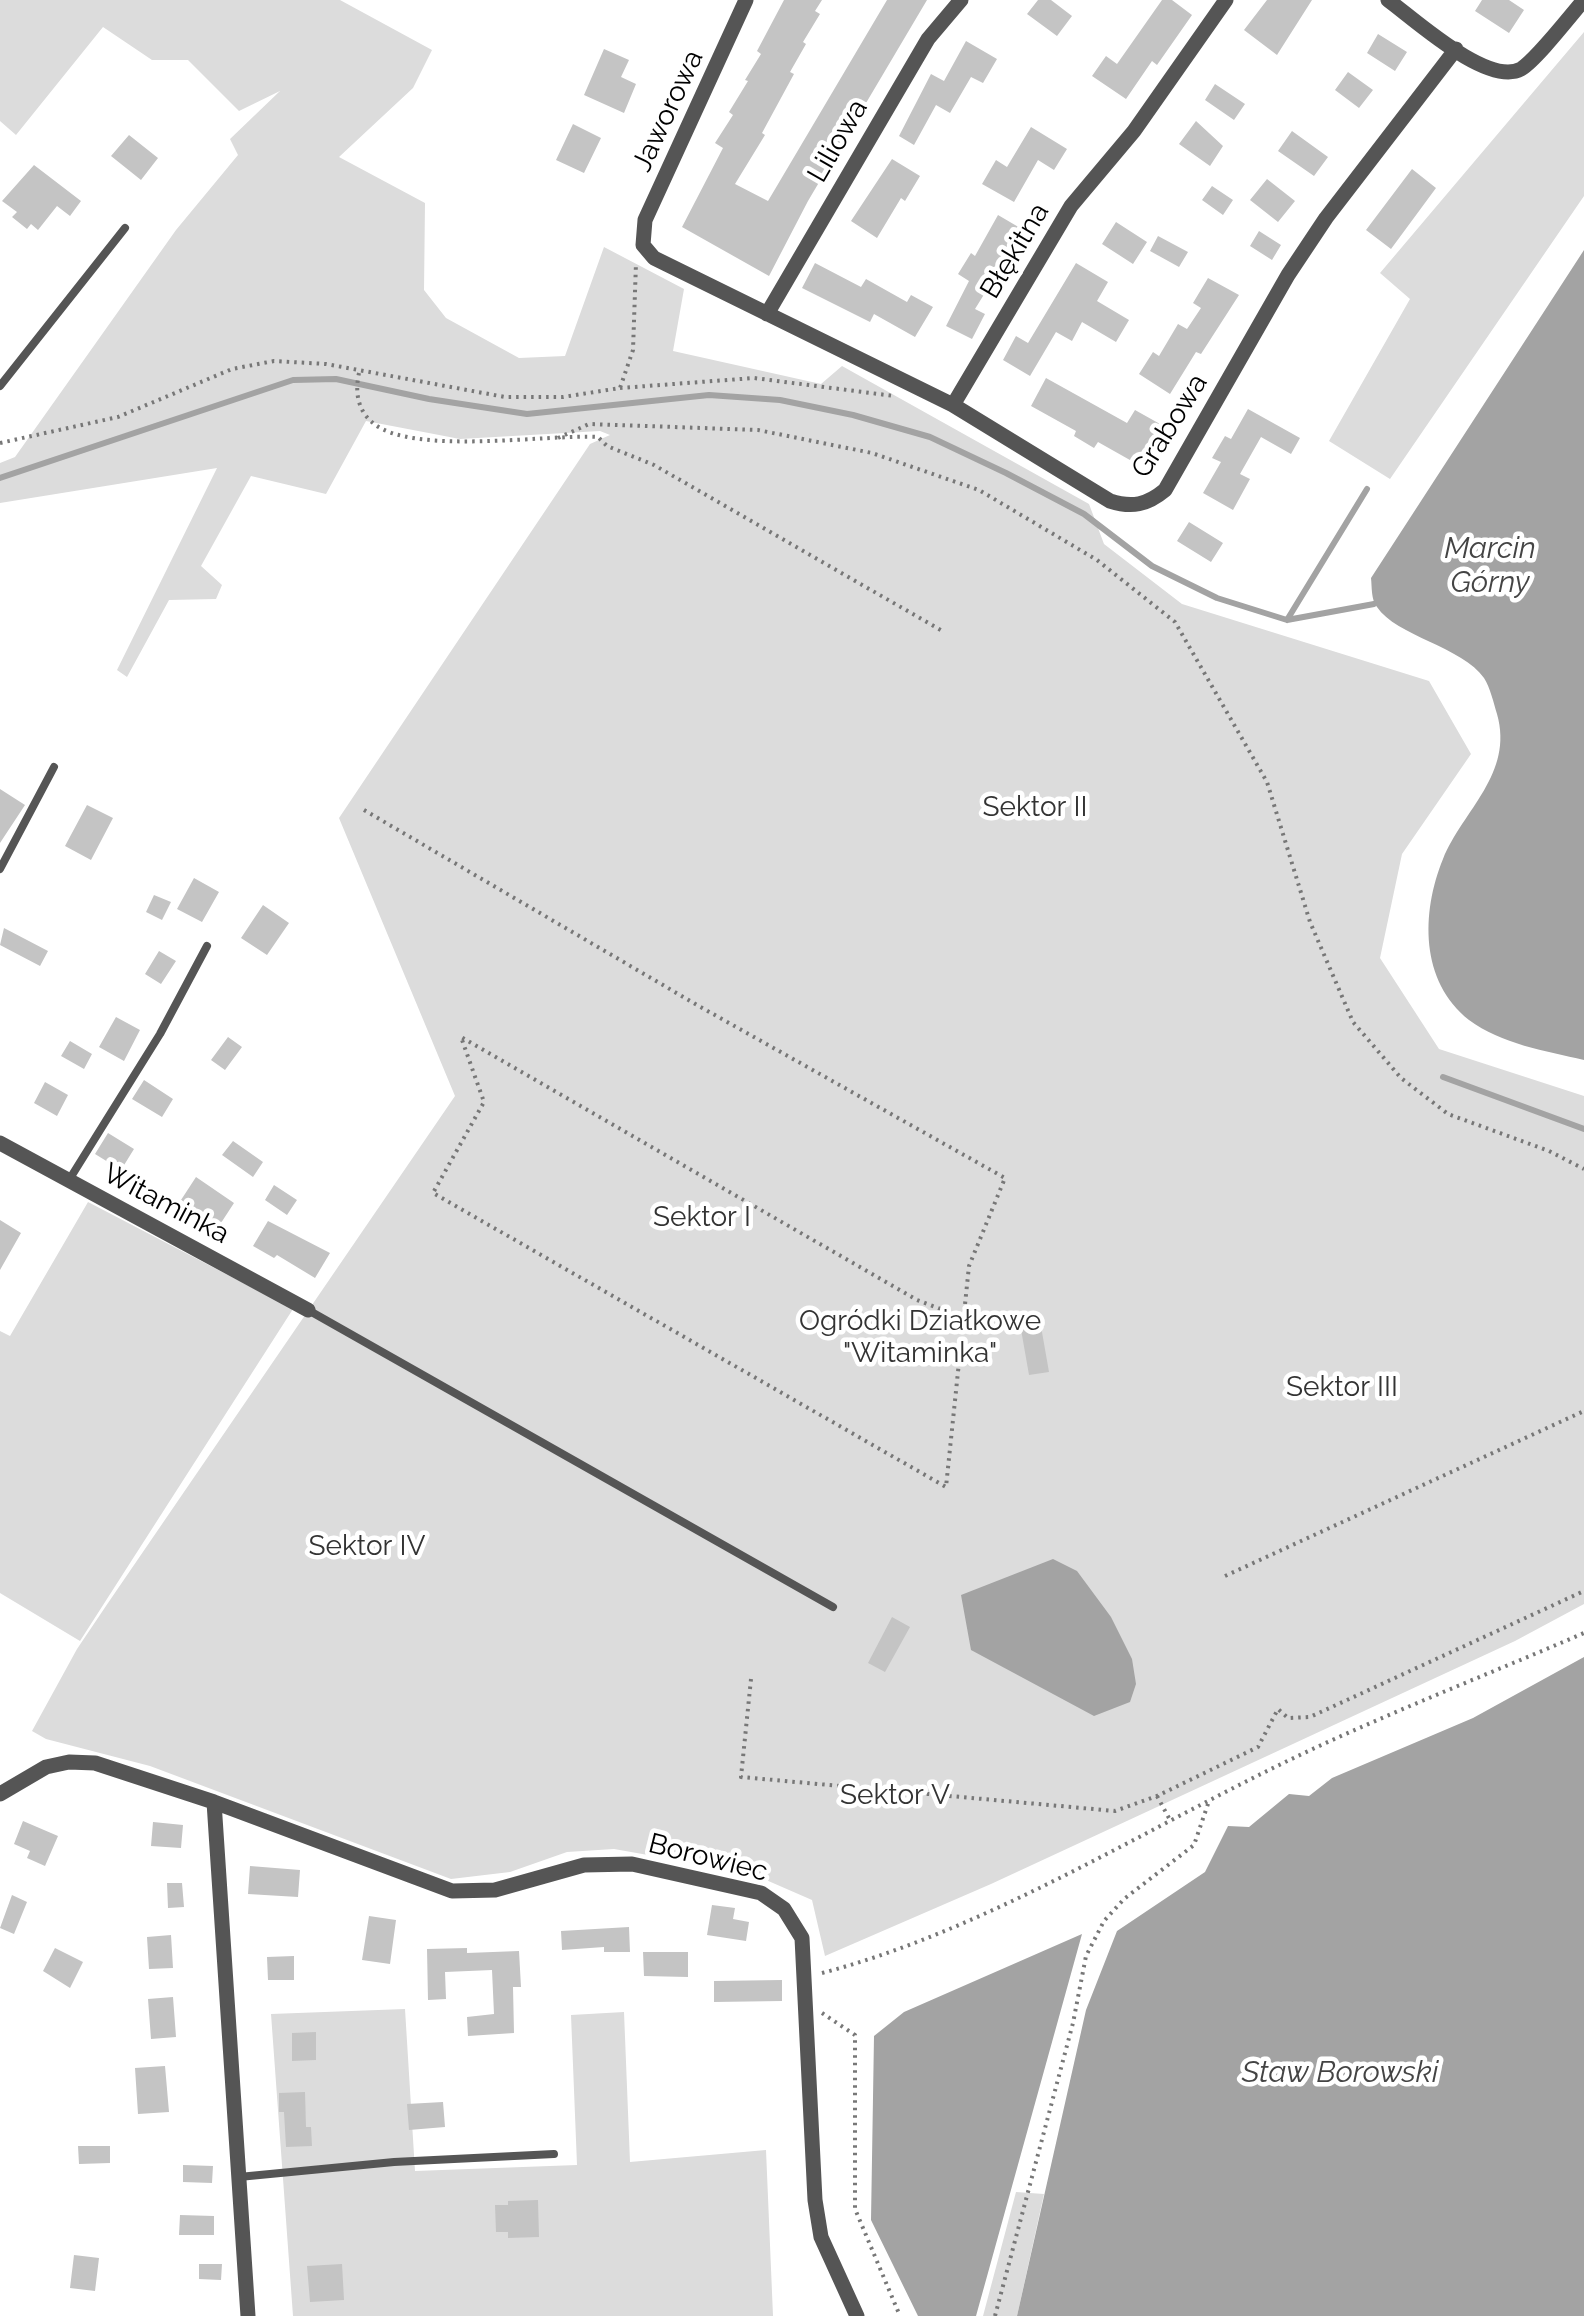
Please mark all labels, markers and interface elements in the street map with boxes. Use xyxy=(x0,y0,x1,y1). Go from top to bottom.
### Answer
street label: Jaworowa xyxy=(625,45,711,177)
street label: Liliowa xyxy=(801,94,875,188)
street label: Błękitna xyxy=(974,197,1056,305)
street label: Grabowa xyxy=(1125,368,1215,484)
water label: Marcin Górny xyxy=(1444,531,1536,602)
park label: Sektor II xyxy=(983,791,1087,825)
street label: Witaminka xyxy=(97,1157,235,1251)
park label: Sektor I xyxy=(653,1201,751,1235)
park label: Ogródki Działkowe "Witaminka" xyxy=(799,1305,1041,1371)
park label: Sektor III xyxy=(1286,1371,1398,1405)
park label: Sektor IV xyxy=(309,1530,425,1564)
park label: Sektor V xyxy=(840,1779,950,1813)
street label: Borowiec xyxy=(645,1827,771,1889)
water label: Staw Borowski xyxy=(1242,2055,1438,2091)

